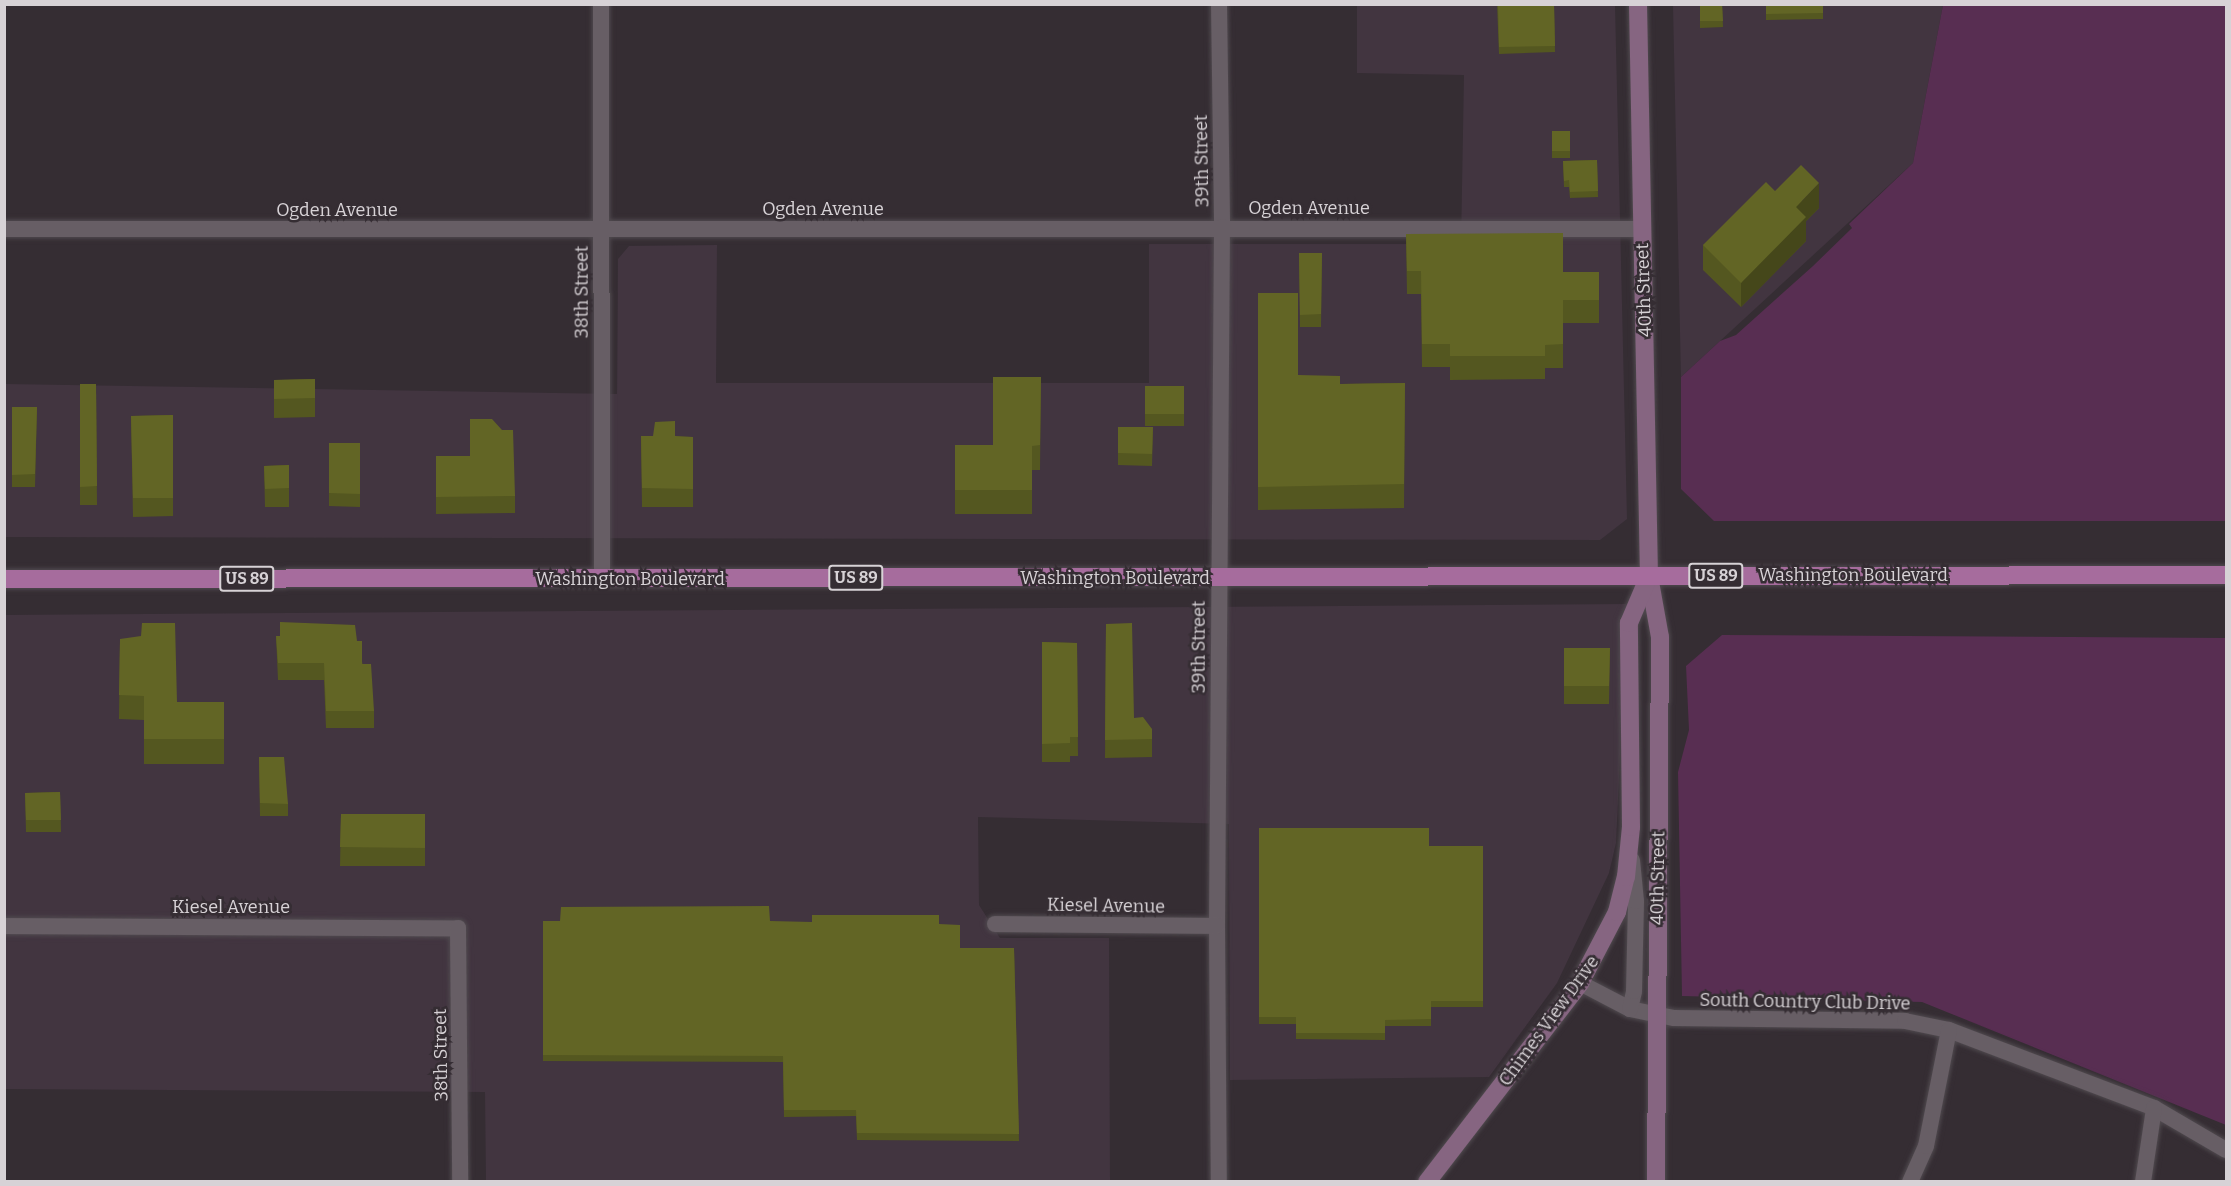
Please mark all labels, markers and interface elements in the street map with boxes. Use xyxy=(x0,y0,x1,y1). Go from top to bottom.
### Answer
street label: 39th Street xyxy=(1190,114,1214,208)
street label: Ogden Avenue xyxy=(1248,197,1370,219)
street label: Ogden Avenue xyxy=(762,198,884,220)
street label: Ogden Avenue xyxy=(276,199,398,221)
street label: 40th Street xyxy=(1632,243,1656,337)
street label: 38th Street xyxy=(571,246,593,338)
road number: US 89 xyxy=(1688,563,1744,589)
street label: Washington Boulevard xyxy=(1758,564,1948,586)
road number: US 89 xyxy=(828,565,884,591)
road number: US 89 xyxy=(218,566,276,592)
street label: Washington Boulevard xyxy=(1020,567,1210,589)
street label: Washington Boulevard xyxy=(535,568,725,590)
street label: 39th Street xyxy=(1188,601,1210,693)
street label: 40th Street xyxy=(1646,831,1670,925)
street label: Kiesel Avenue xyxy=(1047,894,1165,918)
street label: Kiesel Avenue xyxy=(172,896,290,918)
street label: Chimes View Drive xyxy=(1494,952,1604,1090)
street label: South Country Club Drive xyxy=(1699,989,1911,1015)
street label: 38th Street xyxy=(429,1008,453,1102)

